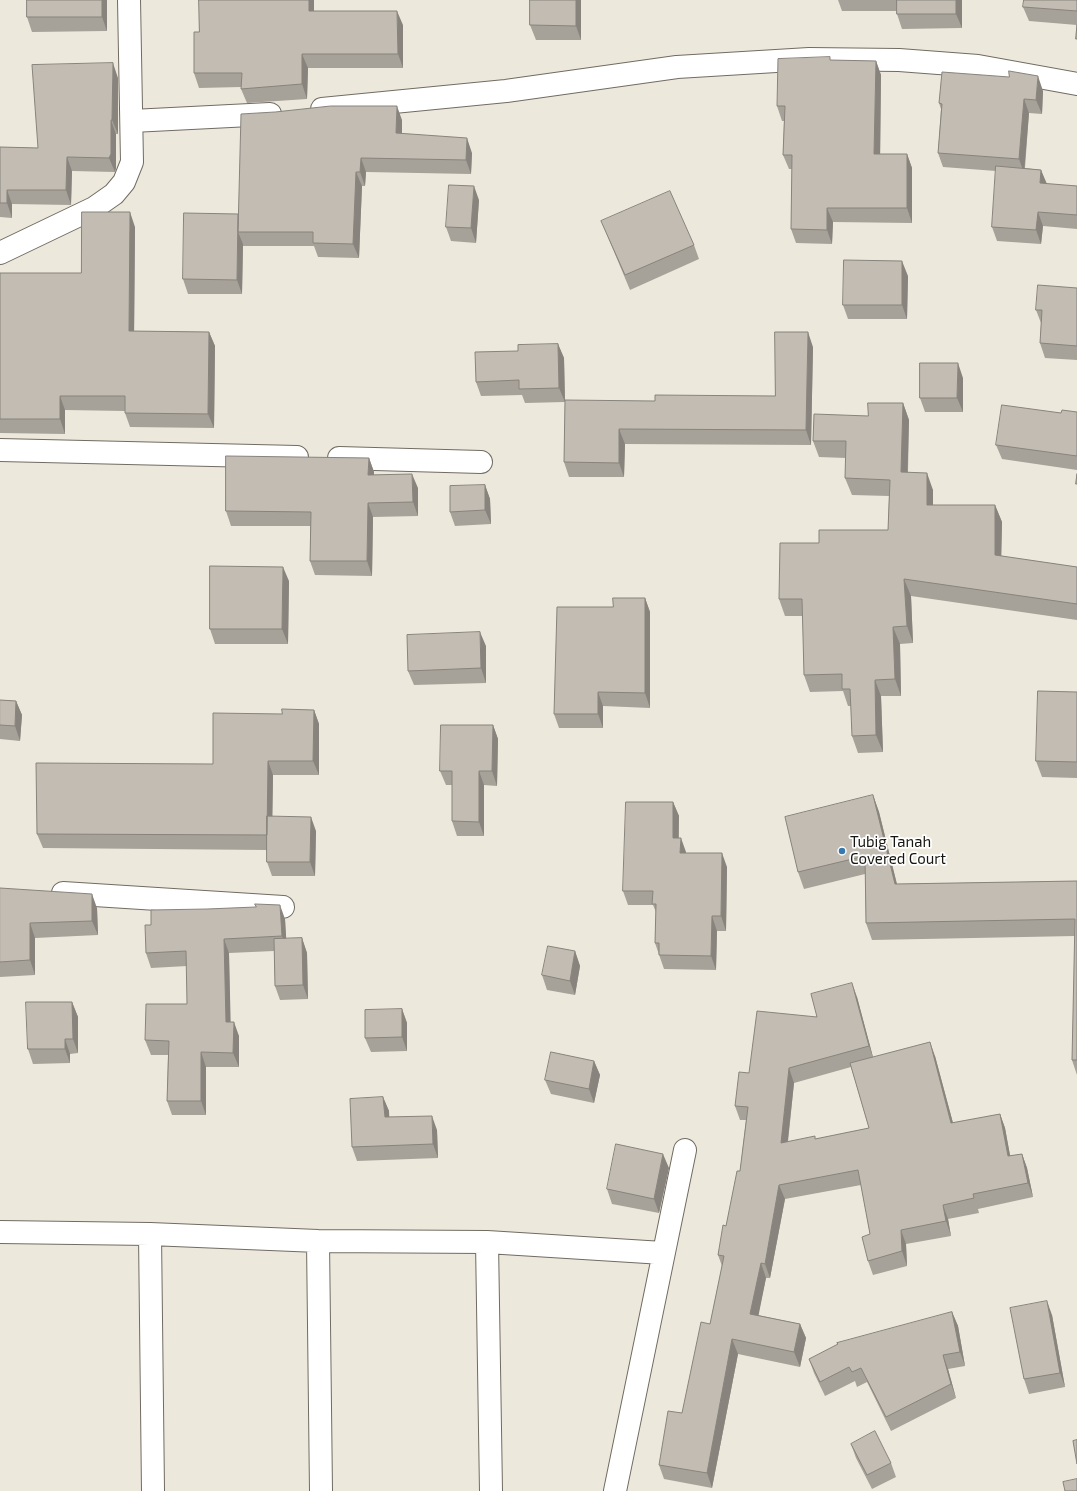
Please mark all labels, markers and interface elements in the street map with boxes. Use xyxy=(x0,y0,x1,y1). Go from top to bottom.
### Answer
place label: Tubig Tanah Covered Court xyxy=(850,833,946,868)
marker: Tubig Tanah Covered Court xyxy=(837,846,847,856)

